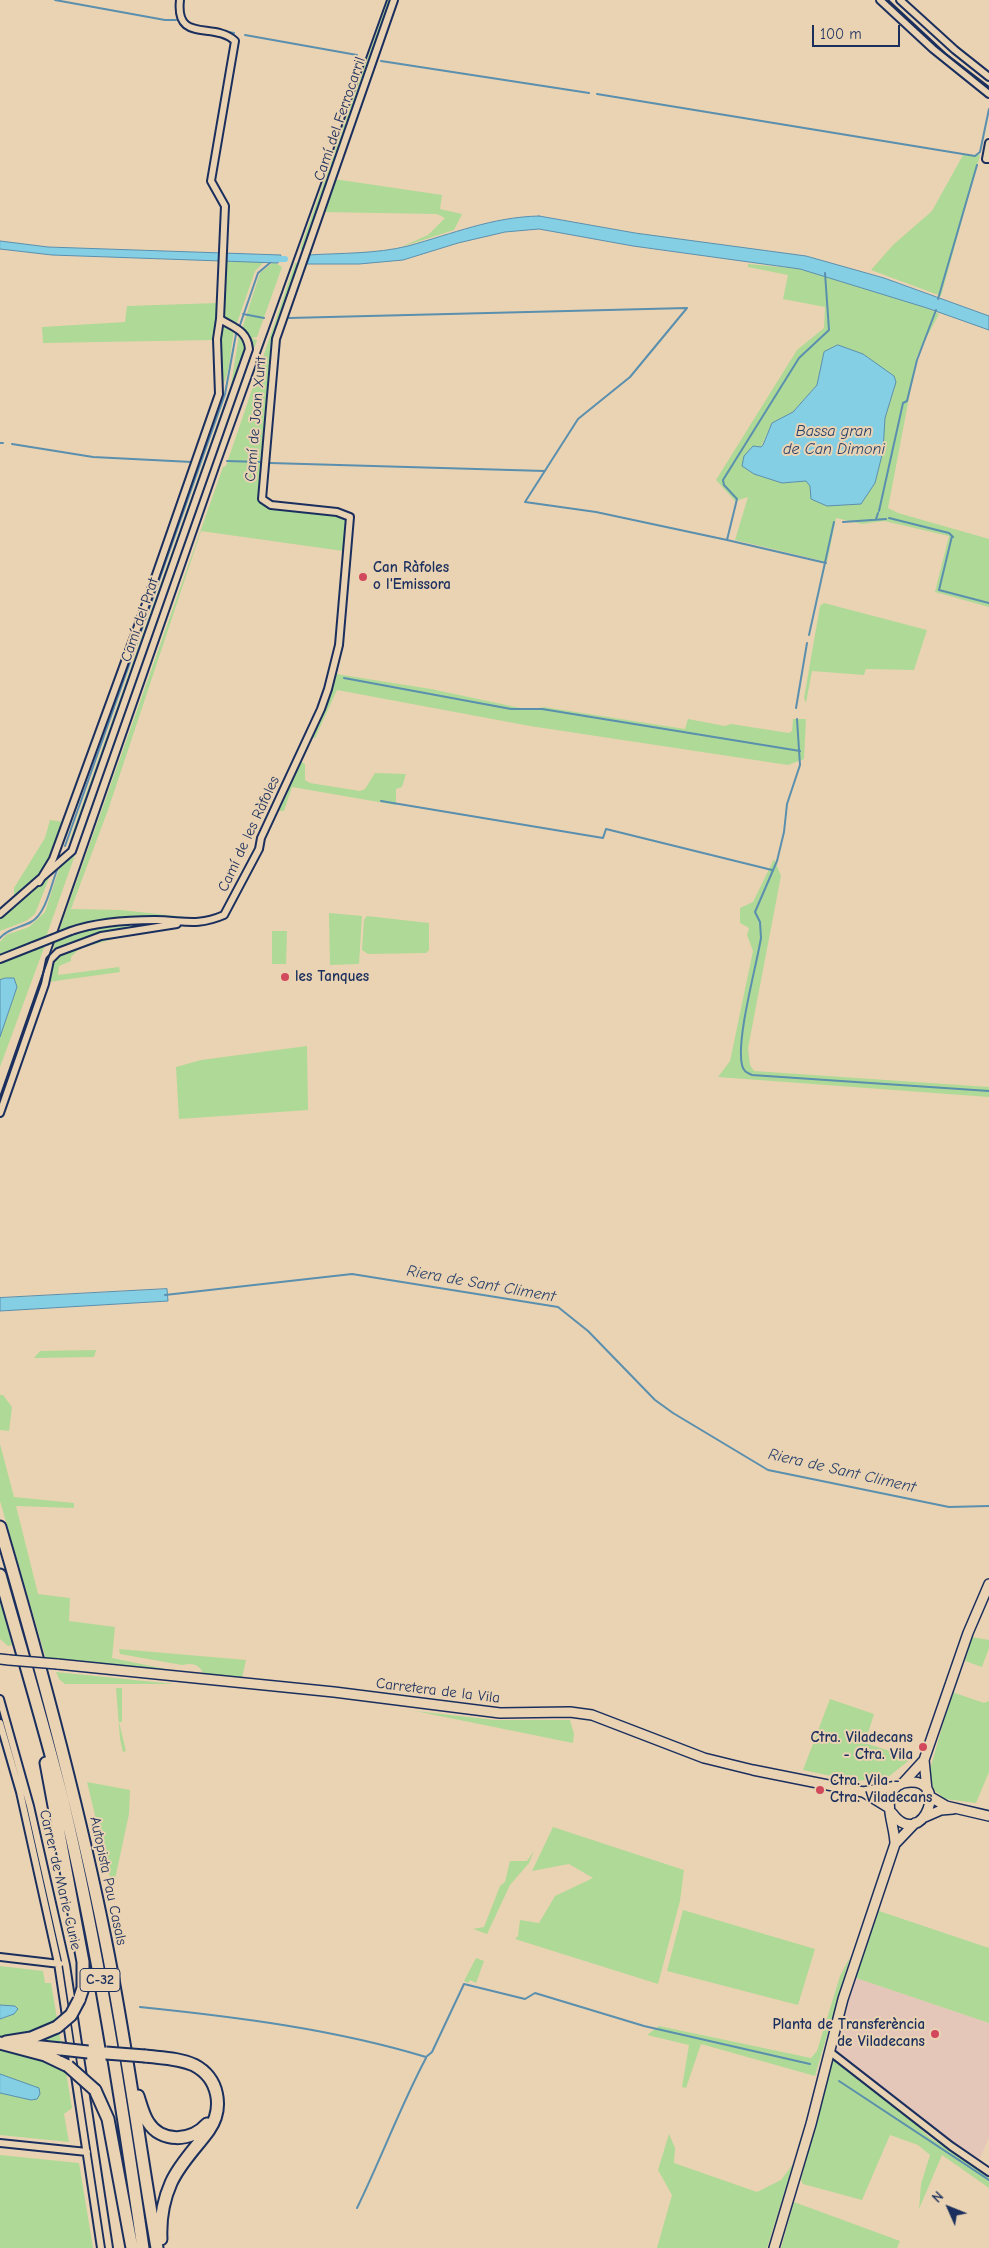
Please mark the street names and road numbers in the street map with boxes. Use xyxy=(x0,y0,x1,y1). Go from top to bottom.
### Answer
street label: Camí del Ferrocarril xyxy=(310,55,370,183)
street label: Camí de Joan Xurit xyxy=(242,356,270,482)
street label: Camí del Prat xyxy=(117,576,163,664)
street label: Camí de les Ràfoles xyxy=(214,773,284,895)
street label: Carretera de la Vila xyxy=(375,1674,501,1708)
street label: Carrer de Marie Curie xyxy=(35,1808,85,1952)
street label: Autopista Pau Casals xyxy=(86,1815,130,1947)
road number: C-32 xyxy=(80,1968,120,1992)

